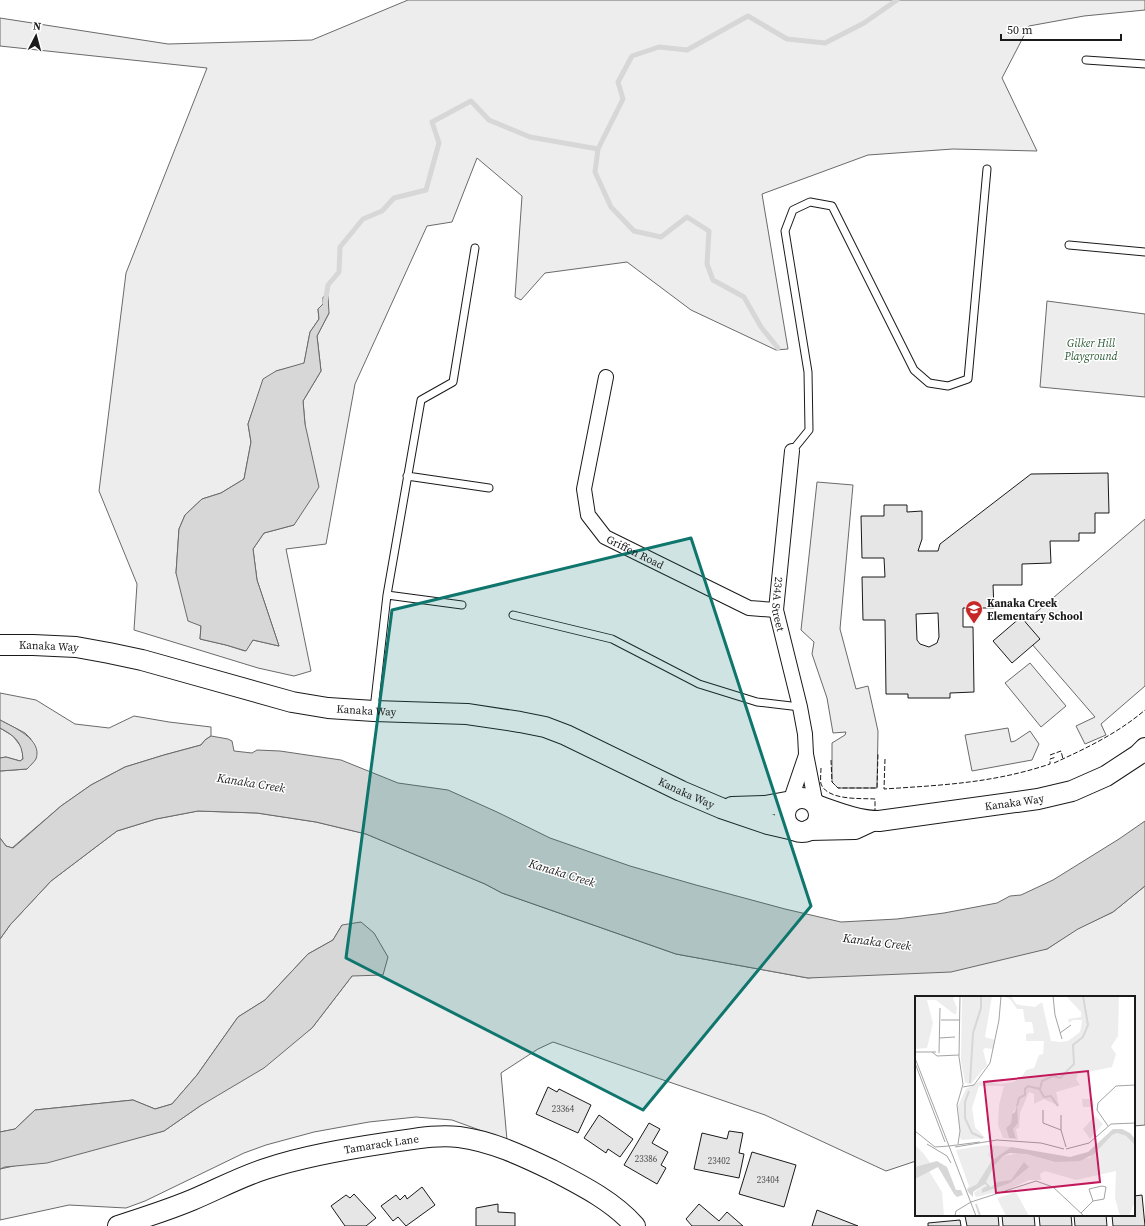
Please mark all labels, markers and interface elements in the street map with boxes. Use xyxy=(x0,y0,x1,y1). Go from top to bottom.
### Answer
north arrow xyxy=(16,16,56,56)
scale bar xyxy=(1001,16,1121,42)
text: N xyxy=(32,19,42,34)
text: 50 m xyxy=(1007,22,1033,38)
park label: Gilker Hill Playground xyxy=(1063,336,1118,364)
street label: Griffen Road xyxy=(604,531,667,573)
street label: 234A Street xyxy=(768,576,789,633)
place label: Kanaka Creek Elementary School xyxy=(987,596,1083,624)
school or university icon: Kanaka Creek Elementary School xyxy=(964,599,984,624)
street label: Kanaka Way xyxy=(19,637,81,655)
street label: Kanaka Way xyxy=(336,701,397,719)
water label: Kanaka Creek xyxy=(215,770,287,796)
street label: Kanaka Way xyxy=(656,774,717,812)
street label: Kanaka Way xyxy=(984,790,1046,814)
water label: Kanaka Creek xyxy=(526,855,598,891)
water label: Kanaka Creek xyxy=(841,930,912,954)
inset map xyxy=(915,996,1135,1216)
house number: 23364 xyxy=(552,1103,575,1115)
street label: Tamarack Lane xyxy=(343,1131,420,1157)
house number: 23386 xyxy=(635,1153,658,1165)
house number: 23402 xyxy=(708,1155,731,1167)
house number: 23404 xyxy=(757,1174,780,1186)

